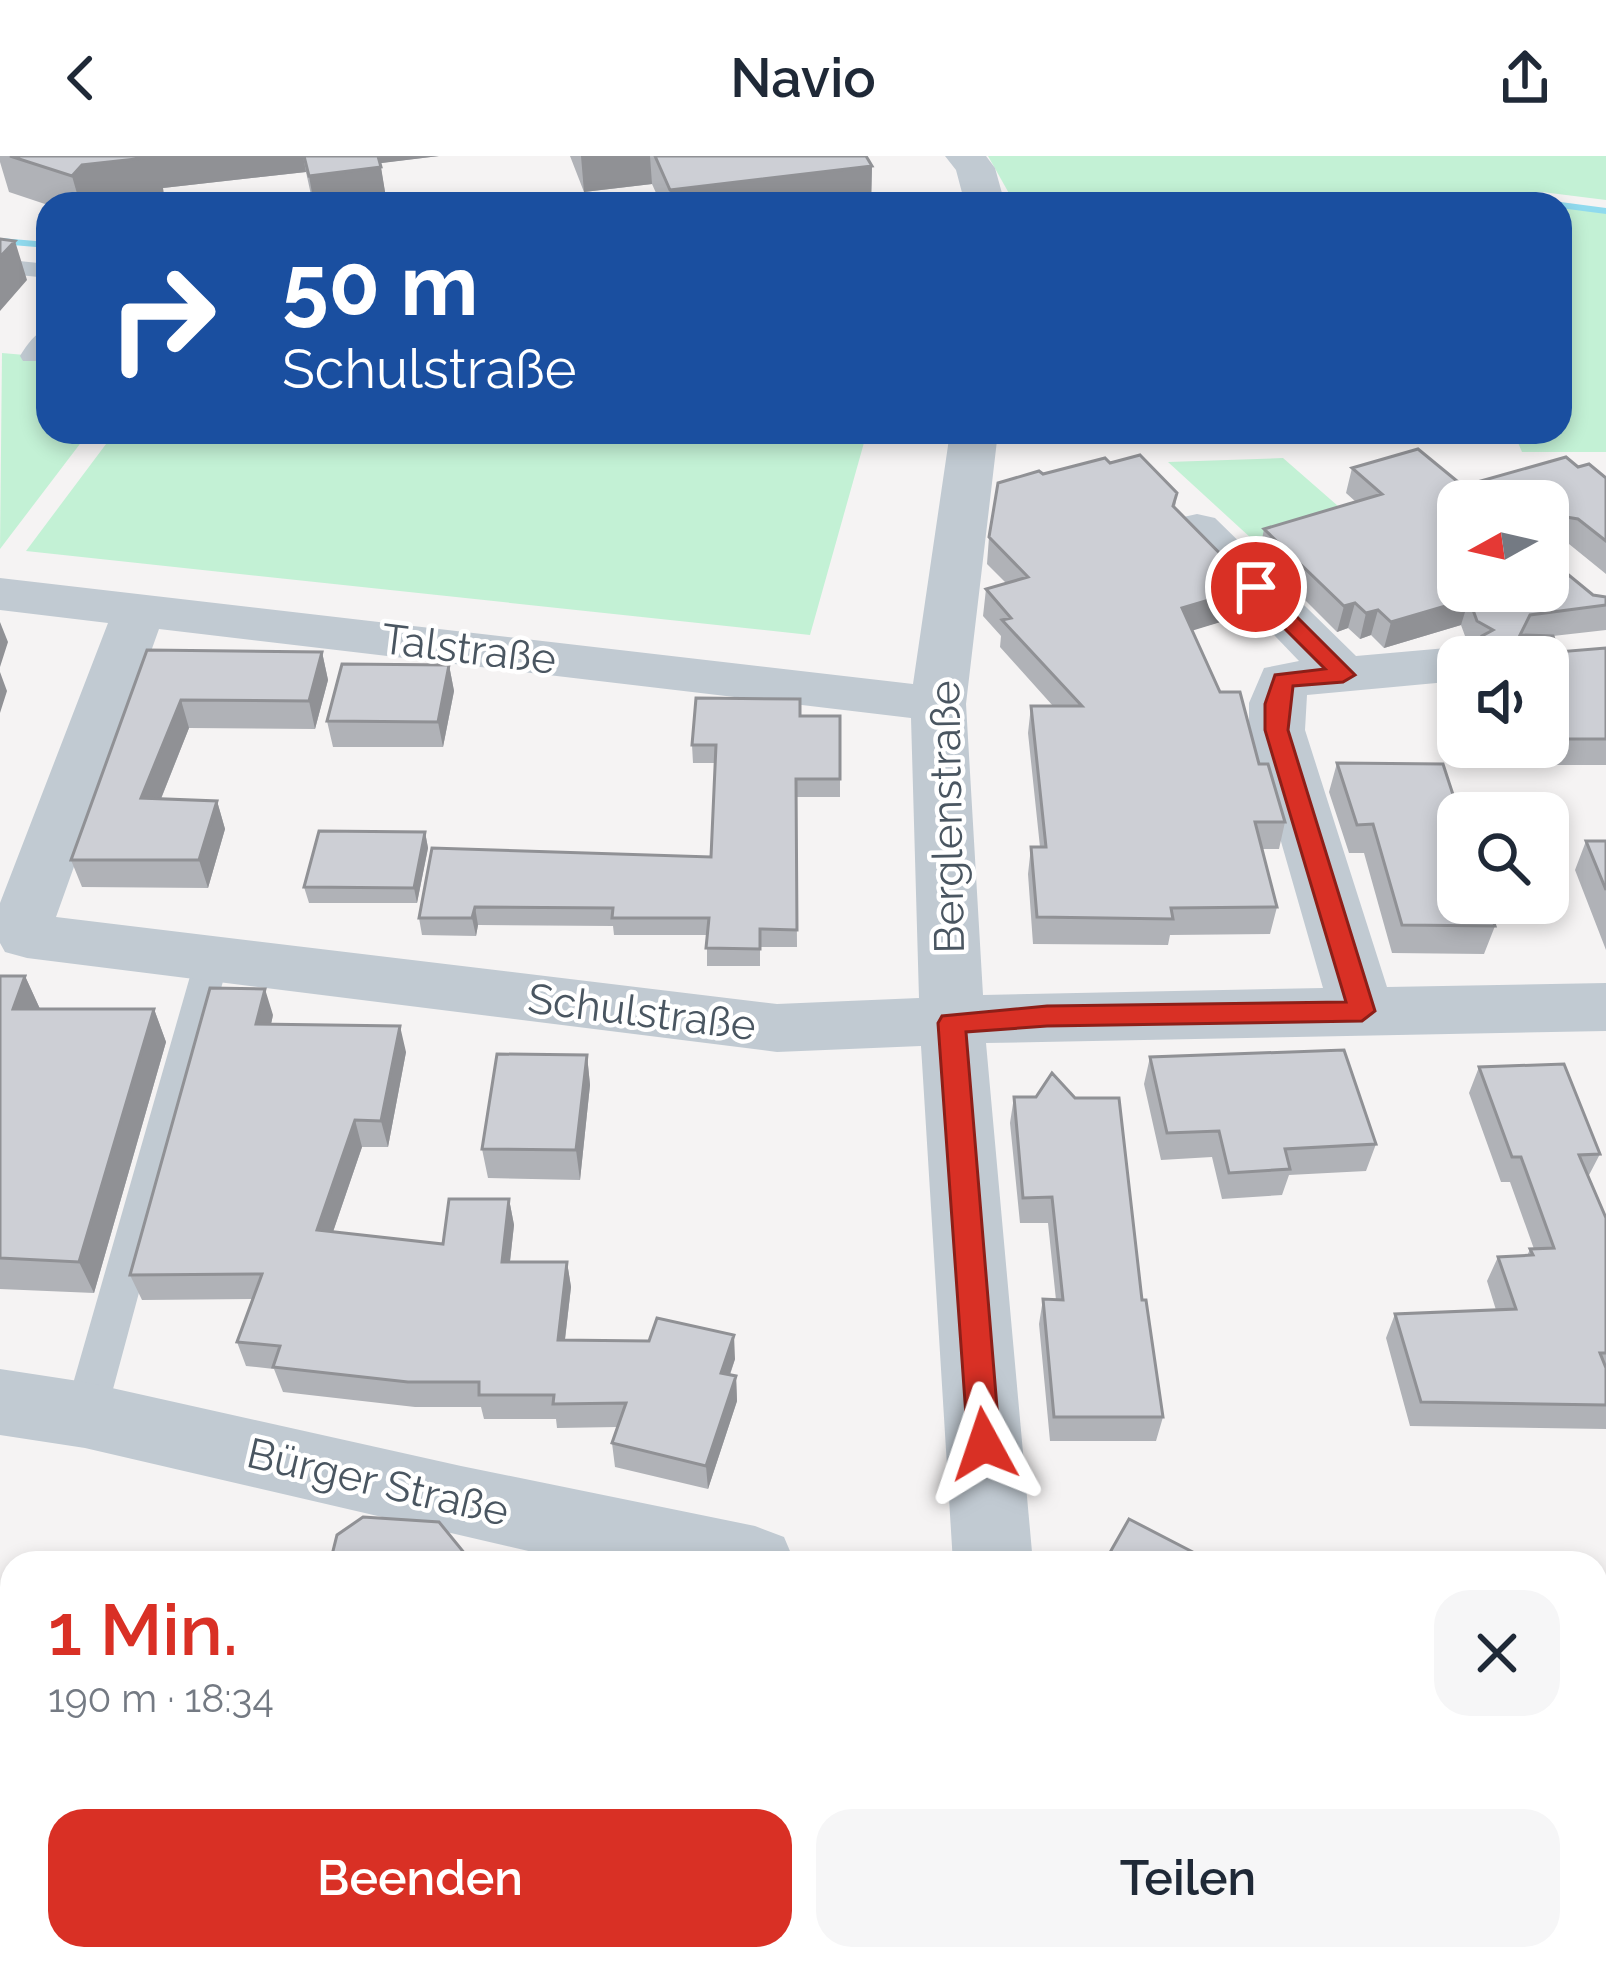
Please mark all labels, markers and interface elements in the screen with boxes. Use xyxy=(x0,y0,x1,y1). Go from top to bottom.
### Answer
icon: back xyxy=(48,45,114,111)
icon: share xyxy=(1492,45,1558,111)
text: Navio xyxy=(730,46,876,110)
text: 50 m xyxy=(282,236,478,335)
icon: right xyxy=(84,240,240,396)
text: Schulstraße xyxy=(282,337,577,401)
north arrow xyxy=(1437,480,1569,612)
map controls xyxy=(1437,480,1569,924)
pin xyxy=(1205,536,1307,638)
icon: arrive xyxy=(1223,554,1289,620)
street label: Talstraße xyxy=(379,614,559,684)
button: sound xyxy=(1437,636,1569,768)
street label: Berglenstraße xyxy=(920,680,974,954)
button: search xyxy=(1437,792,1569,924)
street label: Schulstraße xyxy=(525,974,759,1050)
position arrow xyxy=(921,1381,1047,1507)
street label: Bürger Straße xyxy=(243,1428,513,1536)
text: 1 Min. xyxy=(48,1587,238,1672)
button: close xyxy=(1434,1590,1560,1716)
text: 190 m · 18:34 xyxy=(48,1675,274,1721)
button: Beenden xyxy=(48,1809,792,1947)
button: Teilen xyxy=(816,1809,1560,1947)

